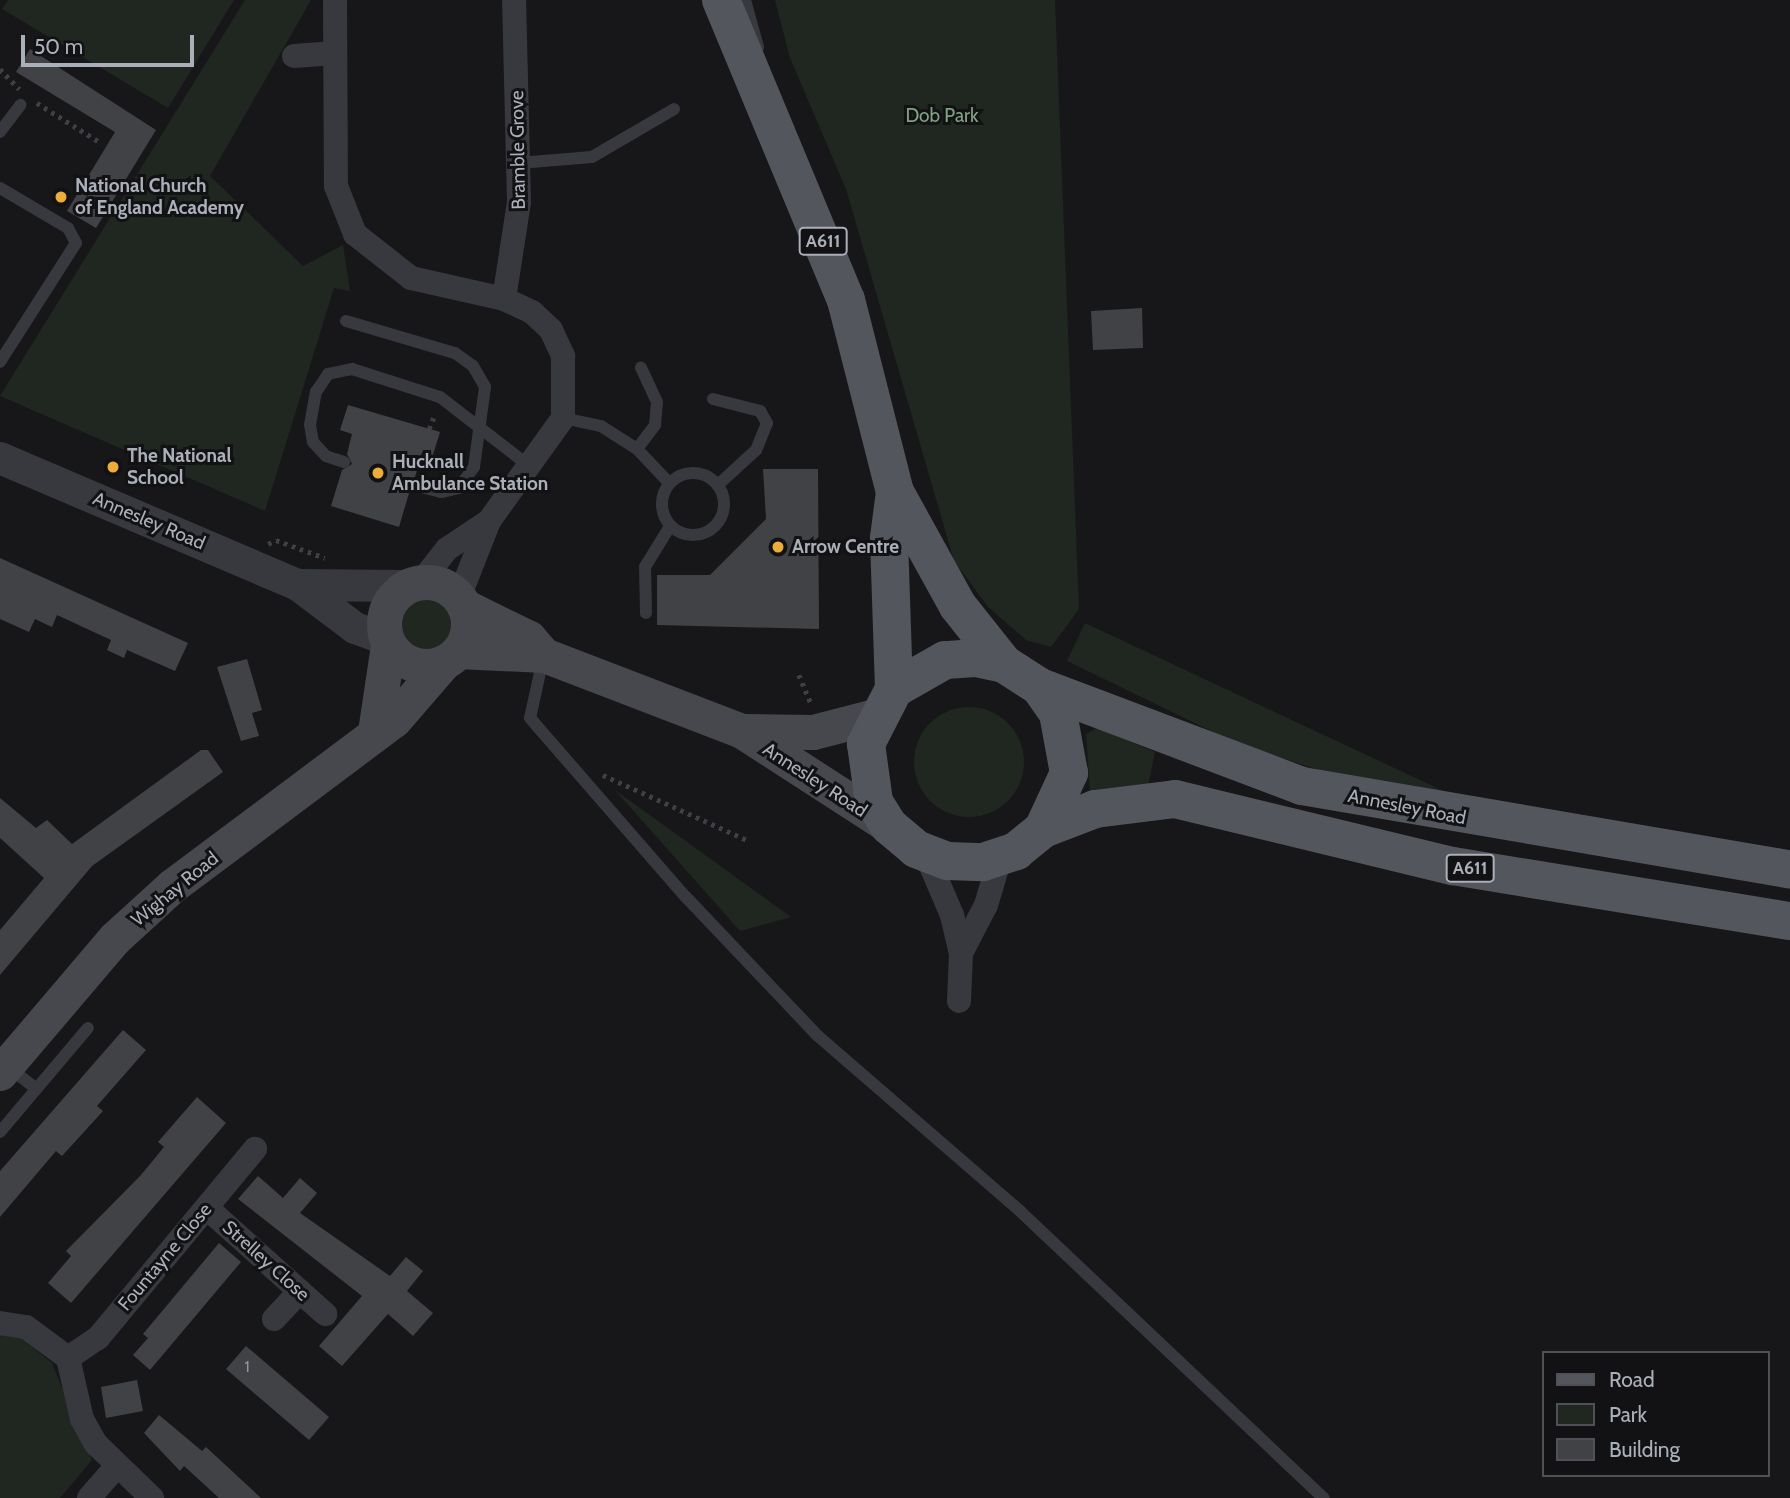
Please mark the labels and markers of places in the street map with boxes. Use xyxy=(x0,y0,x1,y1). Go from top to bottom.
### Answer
place label: National Church of England Academy xyxy=(75,175,244,219)
marker: National Church of England Academy xyxy=(53,189,69,205)
place label: The National School xyxy=(127,445,231,489)
place label: Hucknall Ambulance Station xyxy=(392,451,548,495)
marker: The National School xyxy=(105,459,121,475)
marker: Hucknall Ambulance Station xyxy=(370,465,386,481)
place label: Arrow Centre xyxy=(792,536,899,558)
marker: Arrow Centre xyxy=(770,539,786,555)

